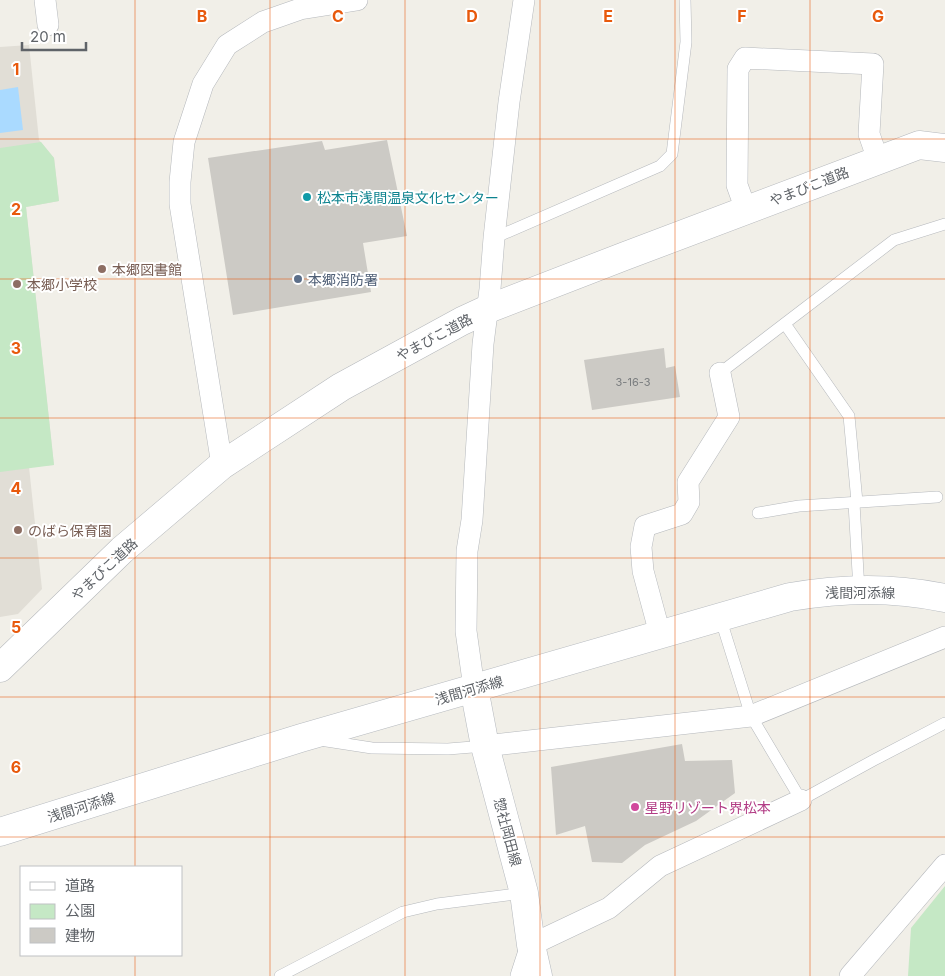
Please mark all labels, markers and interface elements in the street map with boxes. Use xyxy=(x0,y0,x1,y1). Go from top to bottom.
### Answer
text: B xyxy=(197,6,207,26)
text: C xyxy=(332,6,344,26)
text: D xyxy=(466,6,478,26)
text: E xyxy=(603,6,613,26)
text: F xyxy=(737,6,747,26)
text: G xyxy=(872,6,884,26)
scale bar xyxy=(22,20,86,52)
text: 20 m xyxy=(30,27,66,46)
text: 1 xyxy=(13,59,19,79)
street label: やまびこ道路 xyxy=(767,163,851,209)
place label: 松本市浅間温泉文化センター xyxy=(317,189,499,206)
marker: 松本市浅間温泉文化センター xyxy=(301,191,313,203)
text: 2 xyxy=(11,199,21,219)
place label: 本郷図書館 xyxy=(112,261,182,278)
marker: 本郷図書館 xyxy=(96,263,108,275)
place label: 本郷消防署 xyxy=(308,271,378,288)
marker: 本郷消防署 xyxy=(292,273,304,285)
place label: 本郷小学校 xyxy=(27,276,97,293)
marker: 本郷小学校 xyxy=(11,278,23,290)
street label: やまびこ道路 xyxy=(393,310,475,364)
text: 3 xyxy=(11,338,21,358)
house number: 3-16-3 xyxy=(616,375,651,389)
text: 4 xyxy=(11,478,22,498)
place label: のばら保育園 xyxy=(28,522,112,539)
marker: のばら保育園 xyxy=(12,524,24,536)
street label: やまびこ道路 xyxy=(67,534,141,604)
street label: 浅間河添線 xyxy=(825,584,895,601)
text: 5 xyxy=(11,617,21,637)
street label: 浅間河添線 xyxy=(433,672,505,708)
text: 6 xyxy=(11,757,21,777)
street label: 浅間河添線 xyxy=(45,789,117,825)
street label: 惣社岡田線 xyxy=(491,796,525,868)
place label: 星野リゾート界松本 xyxy=(645,799,771,816)
marker: 星野リゾート界松本 xyxy=(629,801,641,813)
legend xyxy=(20,866,182,956)
text: 道路 xyxy=(65,876,95,895)
text: 公園 xyxy=(65,901,95,920)
text: 建物 xyxy=(65,926,95,945)

